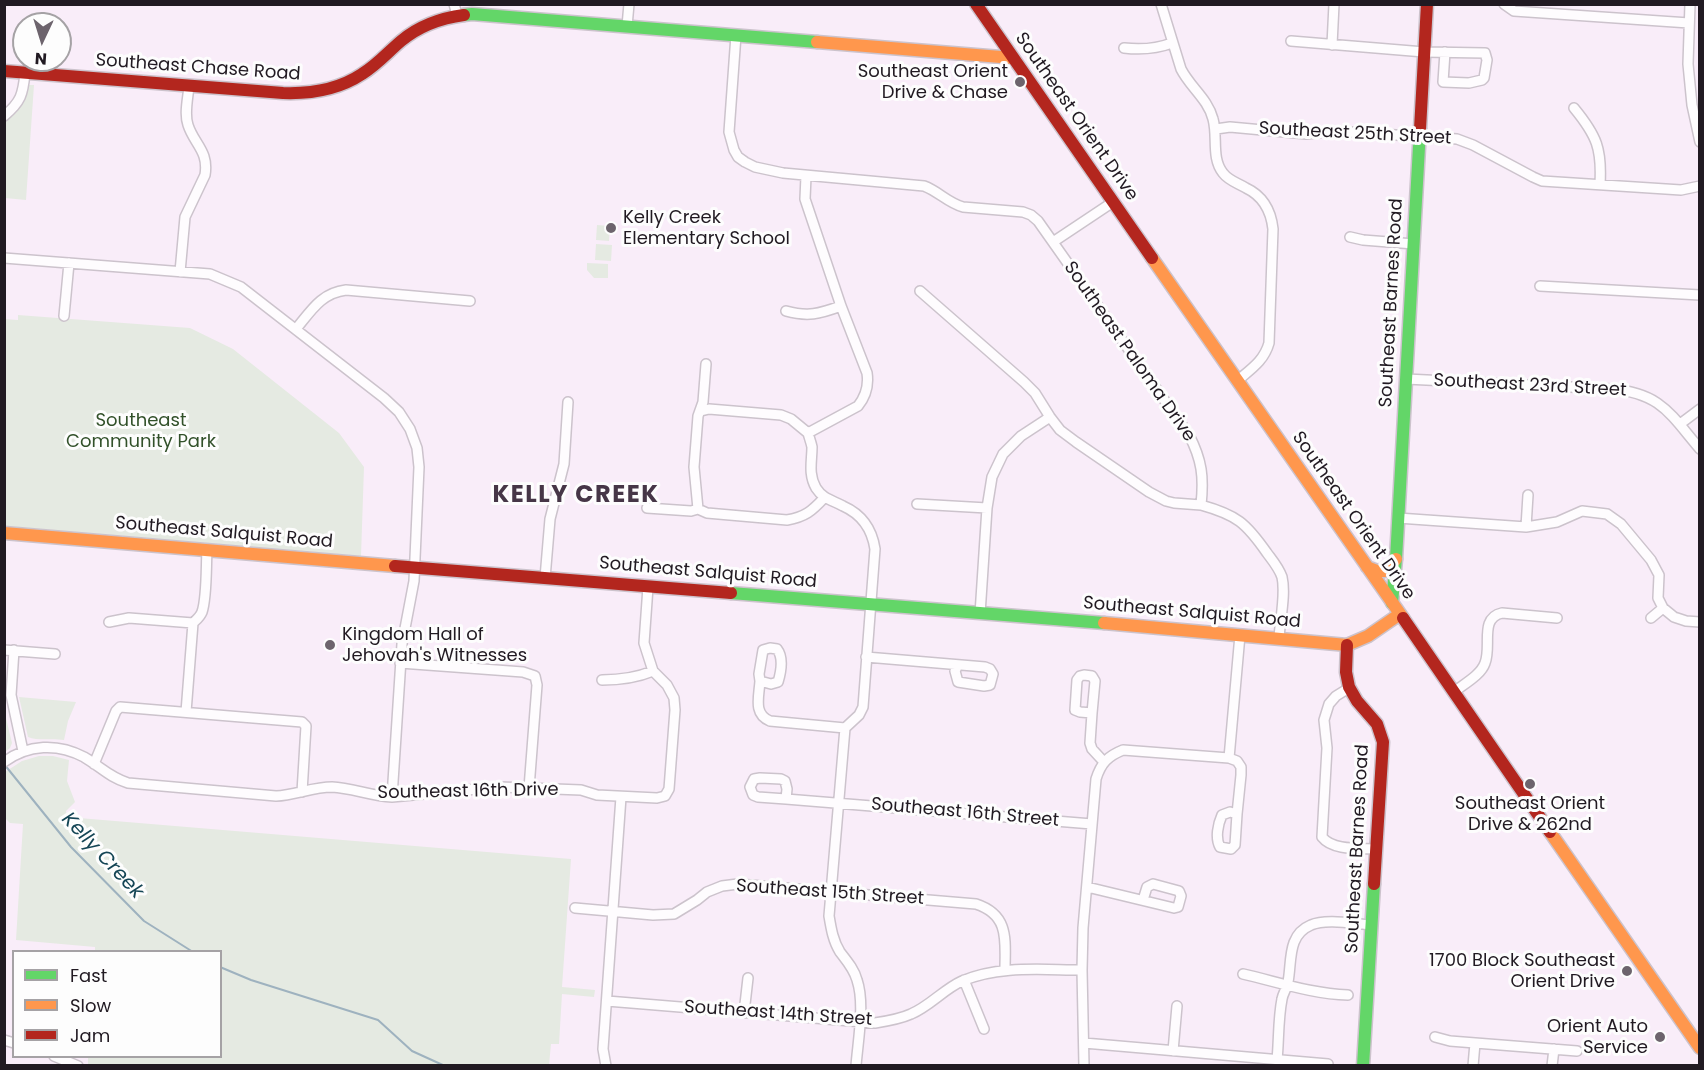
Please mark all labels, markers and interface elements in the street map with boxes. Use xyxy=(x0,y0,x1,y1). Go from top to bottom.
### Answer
north arrow xyxy=(12,12,72,72)
street label: Southeast Orient Drive xyxy=(1010,29,1142,205)
text: N xyxy=(34,47,48,70)
street label: Southeast Chase Road xyxy=(95,50,301,86)
place label: Southeast Orient Drive & Chase xyxy=(858,61,1008,104)
marker: Southeast Orient Drive & Chase xyxy=(1013,75,1027,89)
street label: Southeast 25th Street xyxy=(1258,118,1452,150)
street label: Southeast Barnes Road xyxy=(1376,198,1408,408)
place label: Kelly Creek Elementary School xyxy=(623,207,790,250)
marker: Kelly Creek Elementary School xyxy=(604,221,618,235)
street label: Southeast Paloma Drive xyxy=(1059,258,1199,446)
street label: Southeast 23rd Street xyxy=(1433,370,1627,402)
park label: Southeast Community Park xyxy=(66,410,216,452)
street label: Southeast Orient Drive xyxy=(1287,428,1419,604)
district label: KELLY CREEK xyxy=(493,482,659,510)
street label: Southeast Salquist Road xyxy=(114,513,334,553)
street label: Southeast Salquist Road xyxy=(598,553,818,593)
street label: Southeast Salquist Road xyxy=(1082,593,1302,633)
place label: Kingdom Hall of Jehovah's Witnesses xyxy=(342,624,527,666)
marker: Kingdom Hall of Jehovah's Witnesses xyxy=(323,638,337,652)
street label: Southeast Barnes Road xyxy=(1342,744,1374,954)
marker: Southeast Orient Drive & 262nd xyxy=(1523,777,1537,791)
street label: Southeast 16th Drive xyxy=(377,780,559,804)
place label: Southeast Orient Drive & 262nd xyxy=(1455,793,1605,836)
street label: Southeast 16th Street xyxy=(870,794,1060,832)
water label: Kelly Creek xyxy=(56,808,148,904)
street label: Southeast 15th Street xyxy=(735,876,925,910)
legend xyxy=(12,950,222,1058)
place label: 1700 Block Southeast Orient Drive xyxy=(1429,950,1615,992)
text: Fast xyxy=(70,963,107,988)
marker: 1700 Block Southeast Orient Drive xyxy=(1620,964,1634,978)
text: Slow xyxy=(70,993,111,1018)
street label: Southeast 14th Street xyxy=(683,997,873,1031)
place label: Orient Auto Service xyxy=(1547,1016,1648,1058)
text: Jam xyxy=(70,1023,110,1048)
marker: Orient Auto Service xyxy=(1653,1030,1667,1044)

